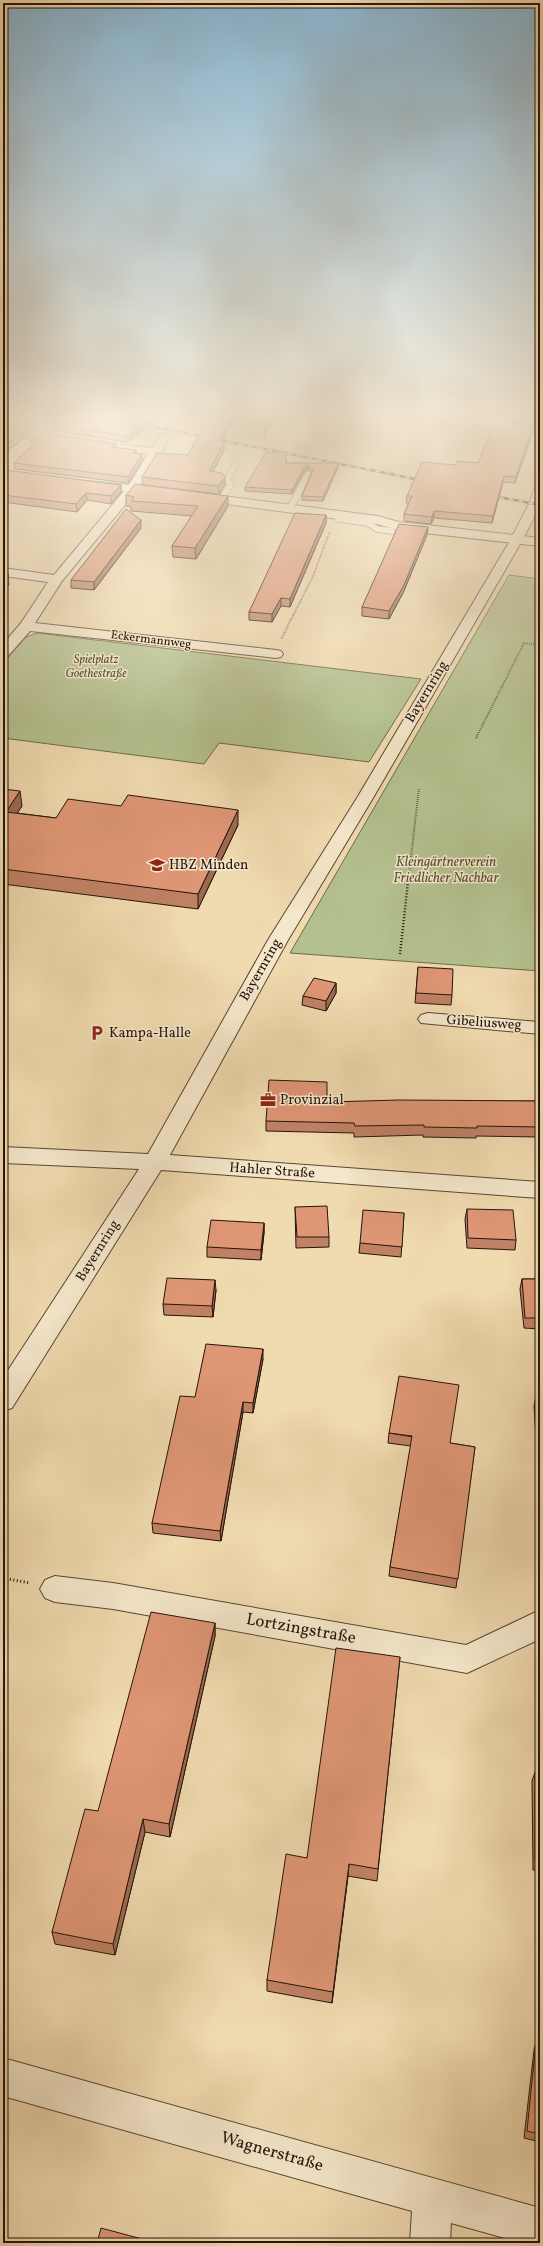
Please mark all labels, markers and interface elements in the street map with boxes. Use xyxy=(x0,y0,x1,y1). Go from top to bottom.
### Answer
street label: Eckermannweg xyxy=(110,627,192,653)
park label: Spielplatz Goethestraße xyxy=(65,652,127,682)
street label: Bayernring xyxy=(401,657,453,727)
park label: Kleingärtnerverein Friedlicher Nachbar xyxy=(393,853,499,888)
school or university icon: HBZ Minden xyxy=(148,856,166,874)
place label: HBZ Minden xyxy=(169,856,248,875)
street label: Bayernring xyxy=(235,935,287,1005)
street label: Gibeliusweg xyxy=(446,1011,522,1035)
parking icon: Kampa-Halle xyxy=(88,1024,106,1042)
place label: Kampa-Halle xyxy=(109,1024,191,1043)
office icon: Provinzial xyxy=(259,1091,277,1109)
place label: Provinzial xyxy=(280,1091,344,1110)
street label: Hahler Straße xyxy=(229,1159,316,1183)
street label: Bayernring xyxy=(72,1217,124,1285)
street label: Lortzingstraße xyxy=(244,1608,358,1650)
street label: Wagnerstraße xyxy=(218,2126,326,2178)

